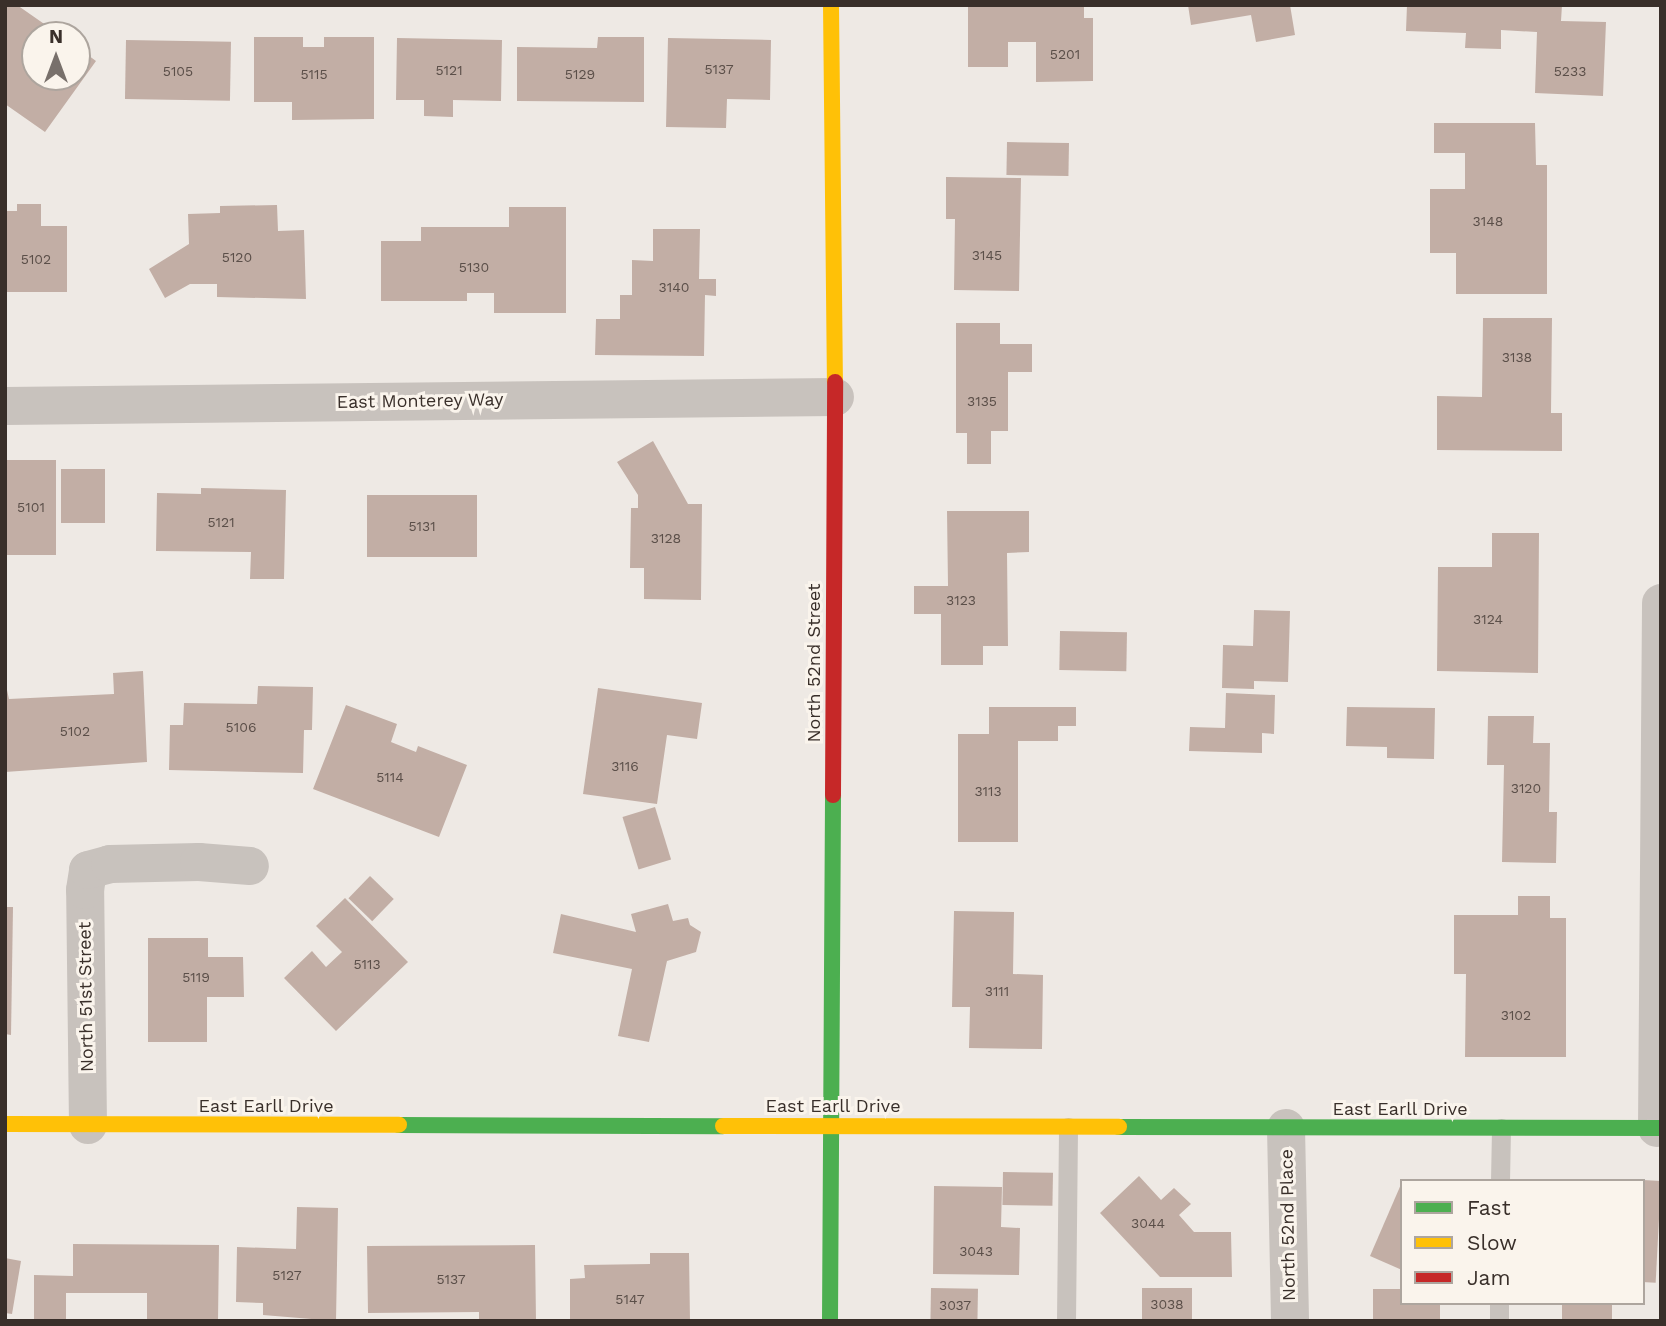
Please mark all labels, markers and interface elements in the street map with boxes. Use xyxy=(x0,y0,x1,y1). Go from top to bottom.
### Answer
north arrow xyxy=(21,21,91,91)
text: N xyxy=(49,25,63,48)
house number: 5201 xyxy=(1050,46,1080,62)
house number: 5137 xyxy=(704,61,734,77)
house number: 5121 xyxy=(435,62,463,78)
house number: 5105 xyxy=(163,63,193,79)
house number: 5233 xyxy=(1554,63,1586,79)
house number: 5115 xyxy=(300,66,328,82)
house number: 5129 xyxy=(565,66,595,82)
house number: 3148 xyxy=(1473,213,1503,229)
house number: 3145 xyxy=(972,247,1002,263)
house number: 5120 xyxy=(222,249,252,265)
house number: 5102 xyxy=(21,251,51,267)
house number: 5130 xyxy=(459,259,489,275)
house number: 3140 xyxy=(659,279,689,295)
house number: 3138 xyxy=(1502,349,1532,365)
street label: East Monterey Way xyxy=(336,389,504,413)
house number: 3135 xyxy=(967,393,997,409)
house number: 5101 xyxy=(17,499,45,515)
house number: 5121 xyxy=(207,514,235,530)
house number: 5131 xyxy=(408,518,436,534)
house number: 3128 xyxy=(651,530,681,546)
street label: North 52nd Street xyxy=(803,583,825,743)
house number: 3123 xyxy=(946,592,976,608)
house number: 3124 xyxy=(1473,611,1503,627)
house number: 5106 xyxy=(226,719,256,735)
house number: 5102 xyxy=(60,723,90,739)
house number: 3116 xyxy=(611,758,639,774)
house number: 5114 xyxy=(376,769,404,785)
house number: 3120 xyxy=(1511,780,1541,796)
house number: 3113 xyxy=(974,783,1002,799)
street label: North 51st Street xyxy=(74,922,98,1072)
house number: 5113 xyxy=(353,956,381,972)
house number: 5119 xyxy=(182,969,210,985)
house number: 3111 xyxy=(985,983,1009,999)
house number: 3102 xyxy=(1501,1007,1531,1023)
street label: East Earll Drive xyxy=(198,1095,334,1117)
street label: East Earll Drive xyxy=(765,1095,901,1117)
street label: East Earll Drive xyxy=(1332,1098,1468,1120)
street label: North 52nd Place xyxy=(1276,1149,1300,1301)
legend xyxy=(1400,1179,1645,1305)
text: Fast xyxy=(1467,1195,1511,1220)
house number: 3044 xyxy=(1131,1215,1165,1231)
text: Slow xyxy=(1467,1230,1517,1255)
house number: 3043 xyxy=(959,1243,993,1259)
text: Jam xyxy=(1467,1265,1510,1290)
house number: 5127 xyxy=(272,1267,302,1283)
house number: 5137 xyxy=(436,1271,466,1287)
house number: 5147 xyxy=(615,1291,645,1307)
house number: 3038 xyxy=(1150,1296,1184,1312)
house number: 3037 xyxy=(939,1297,971,1313)

